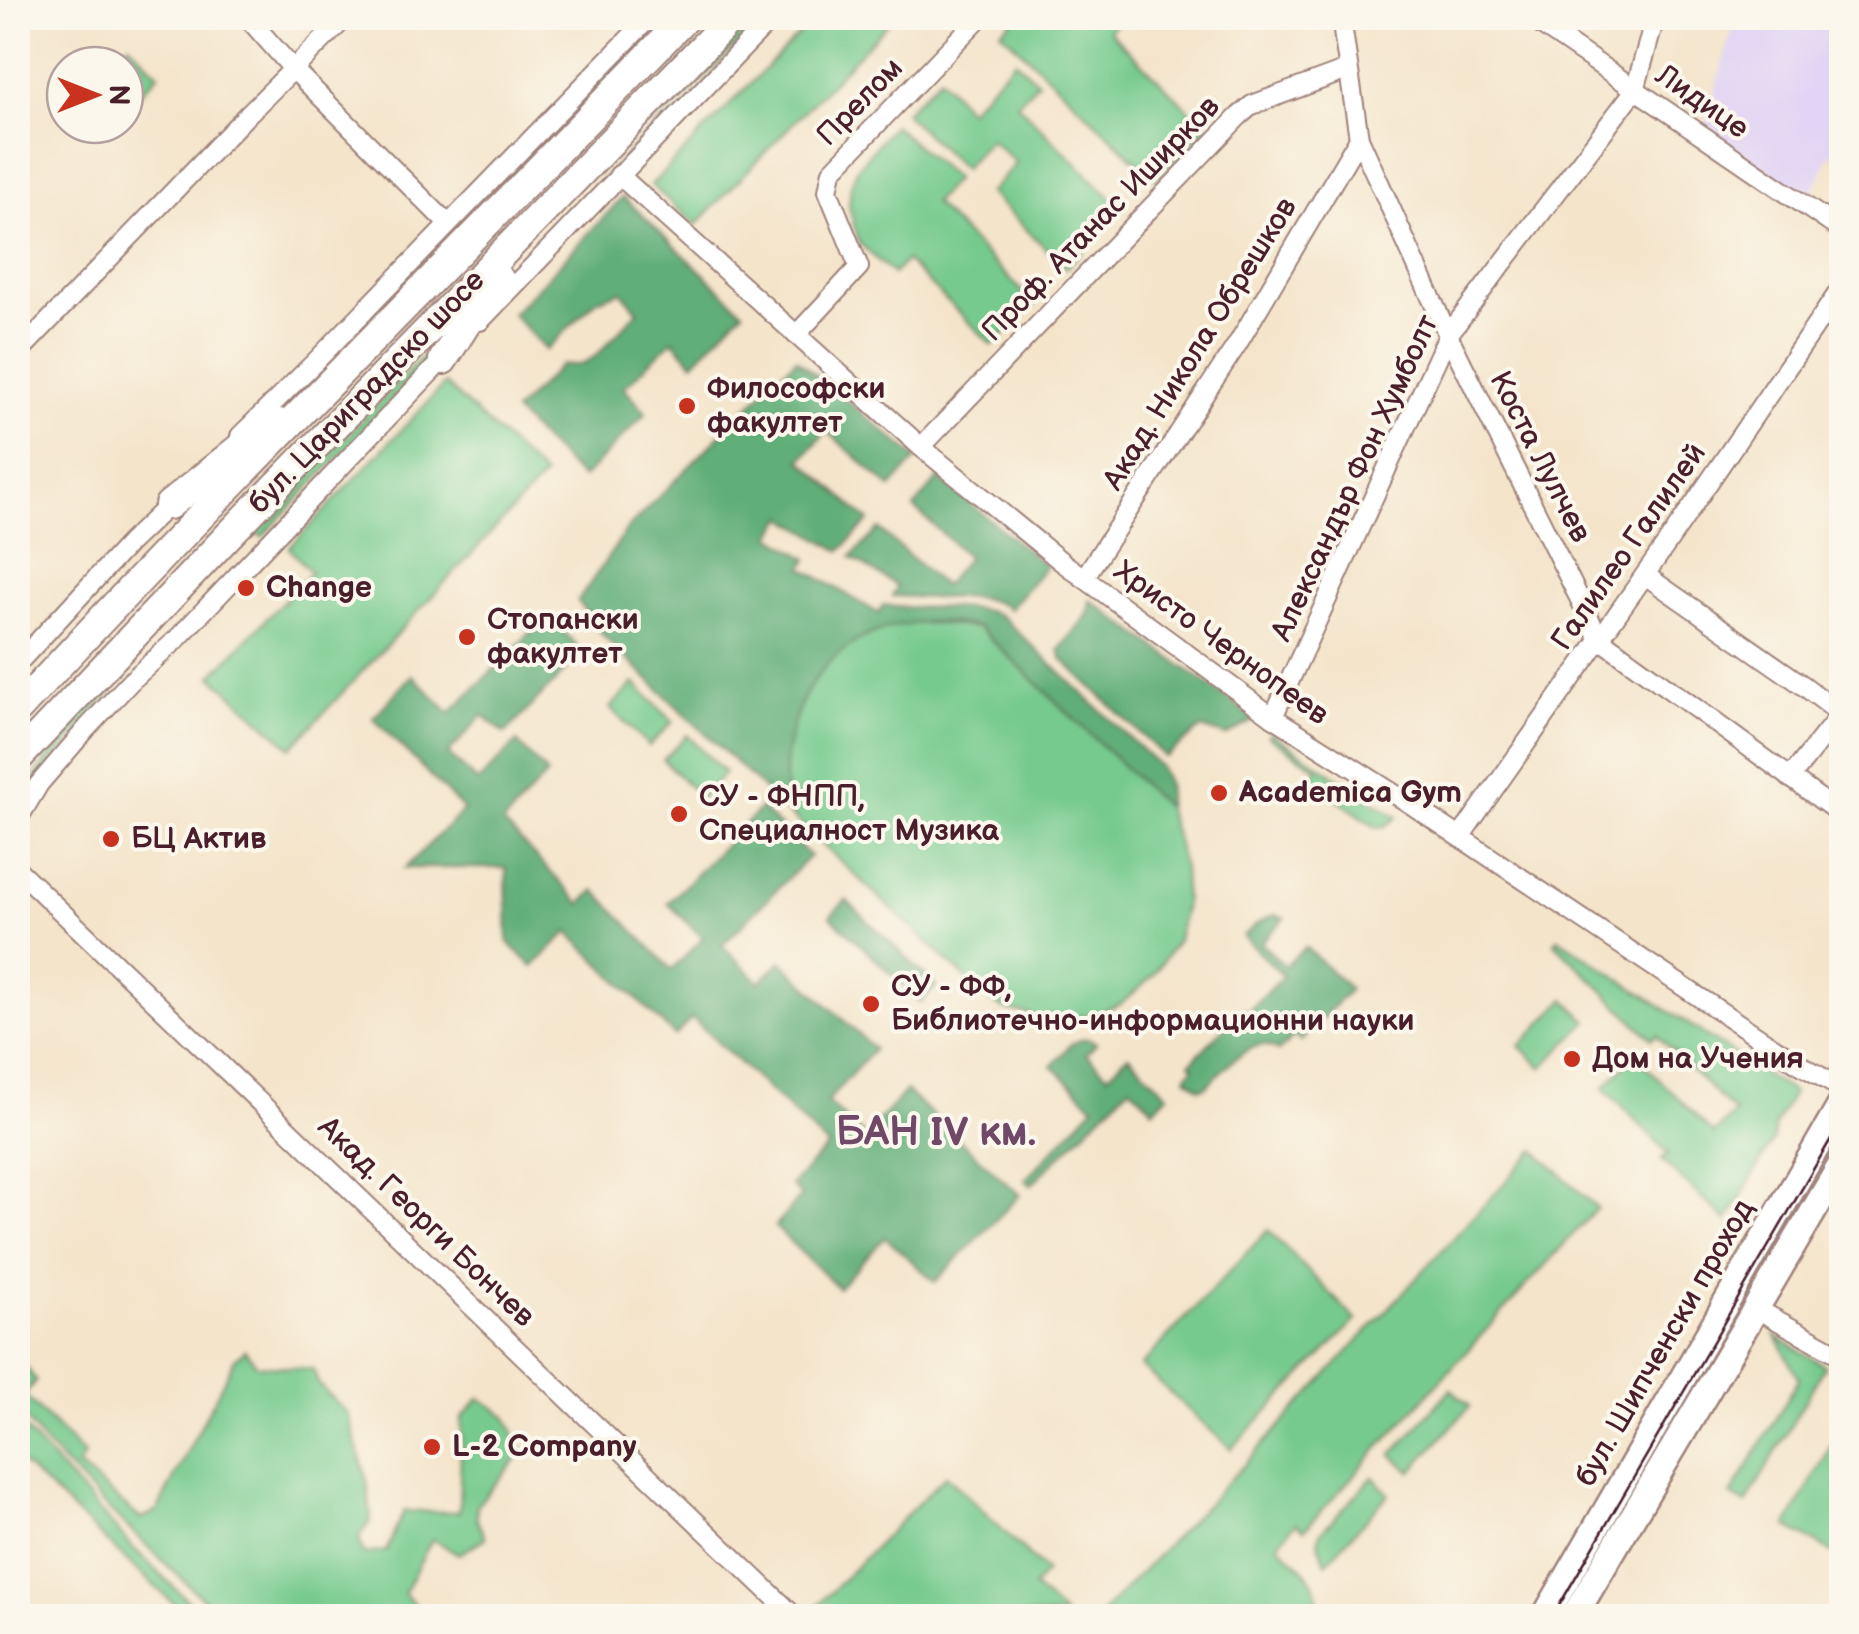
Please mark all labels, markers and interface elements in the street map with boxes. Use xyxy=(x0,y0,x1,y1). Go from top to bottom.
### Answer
north arrow xyxy=(45,45,145,145)
street label: Прелом xyxy=(809,50,911,154)
street label: Лидице xyxy=(1648,57,1755,147)
text: N xyxy=(102,84,135,106)
street label: Проф. Атанас Иширков xyxy=(975,89,1228,349)
street label: Акад. Никола Обрешков xyxy=(1095,191,1305,498)
street label: бул. Цариградско шосе xyxy=(241,263,493,521)
street label: Александър Фон Хумболт xyxy=(1263,309,1446,648)
street label: Коста Лулчев xyxy=(1482,366,1599,549)
place label: Философски факултет xyxy=(707,371,885,441)
marker: Философски факултет xyxy=(676,395,698,417)
street label: Галилео Галилей xyxy=(1544,437,1714,657)
street label: Христо Чернопеев xyxy=(1107,553,1336,733)
place label: Change xyxy=(266,570,372,606)
marker: Change xyxy=(235,577,257,599)
place label: Стопански факултет xyxy=(487,602,639,672)
marker: Стопански факултет xyxy=(456,626,478,648)
place label: Academica Gym xyxy=(1238,775,1462,811)
place label: СУ - ФНПП, Специалност Музика xyxy=(699,779,999,849)
marker: Academica Gym xyxy=(1208,782,1230,804)
marker: СУ - ФНПП, Специалност Музика xyxy=(668,803,690,825)
place label: БЦ Актив xyxy=(131,821,266,857)
marker: БЦ Актив xyxy=(100,828,122,850)
place label: СУ - ФФ, Библиотечно-информационни науки xyxy=(891,969,1414,1039)
marker: СУ - ФФ, Библиотечно-информационни науки xyxy=(860,993,882,1015)
place label: Дом на Учения xyxy=(1592,1041,1804,1077)
marker: Дом на Учения xyxy=(1561,1048,1583,1070)
street label: Акад. Георги Бончев xyxy=(309,1109,542,1335)
district label: БАН IV км. xyxy=(836,1109,1036,1157)
street label: бул. Шипченски проход xyxy=(1568,1193,1762,1493)
place label: L-2 Company xyxy=(452,1429,637,1465)
marker: L-2 Company xyxy=(421,1436,443,1458)

